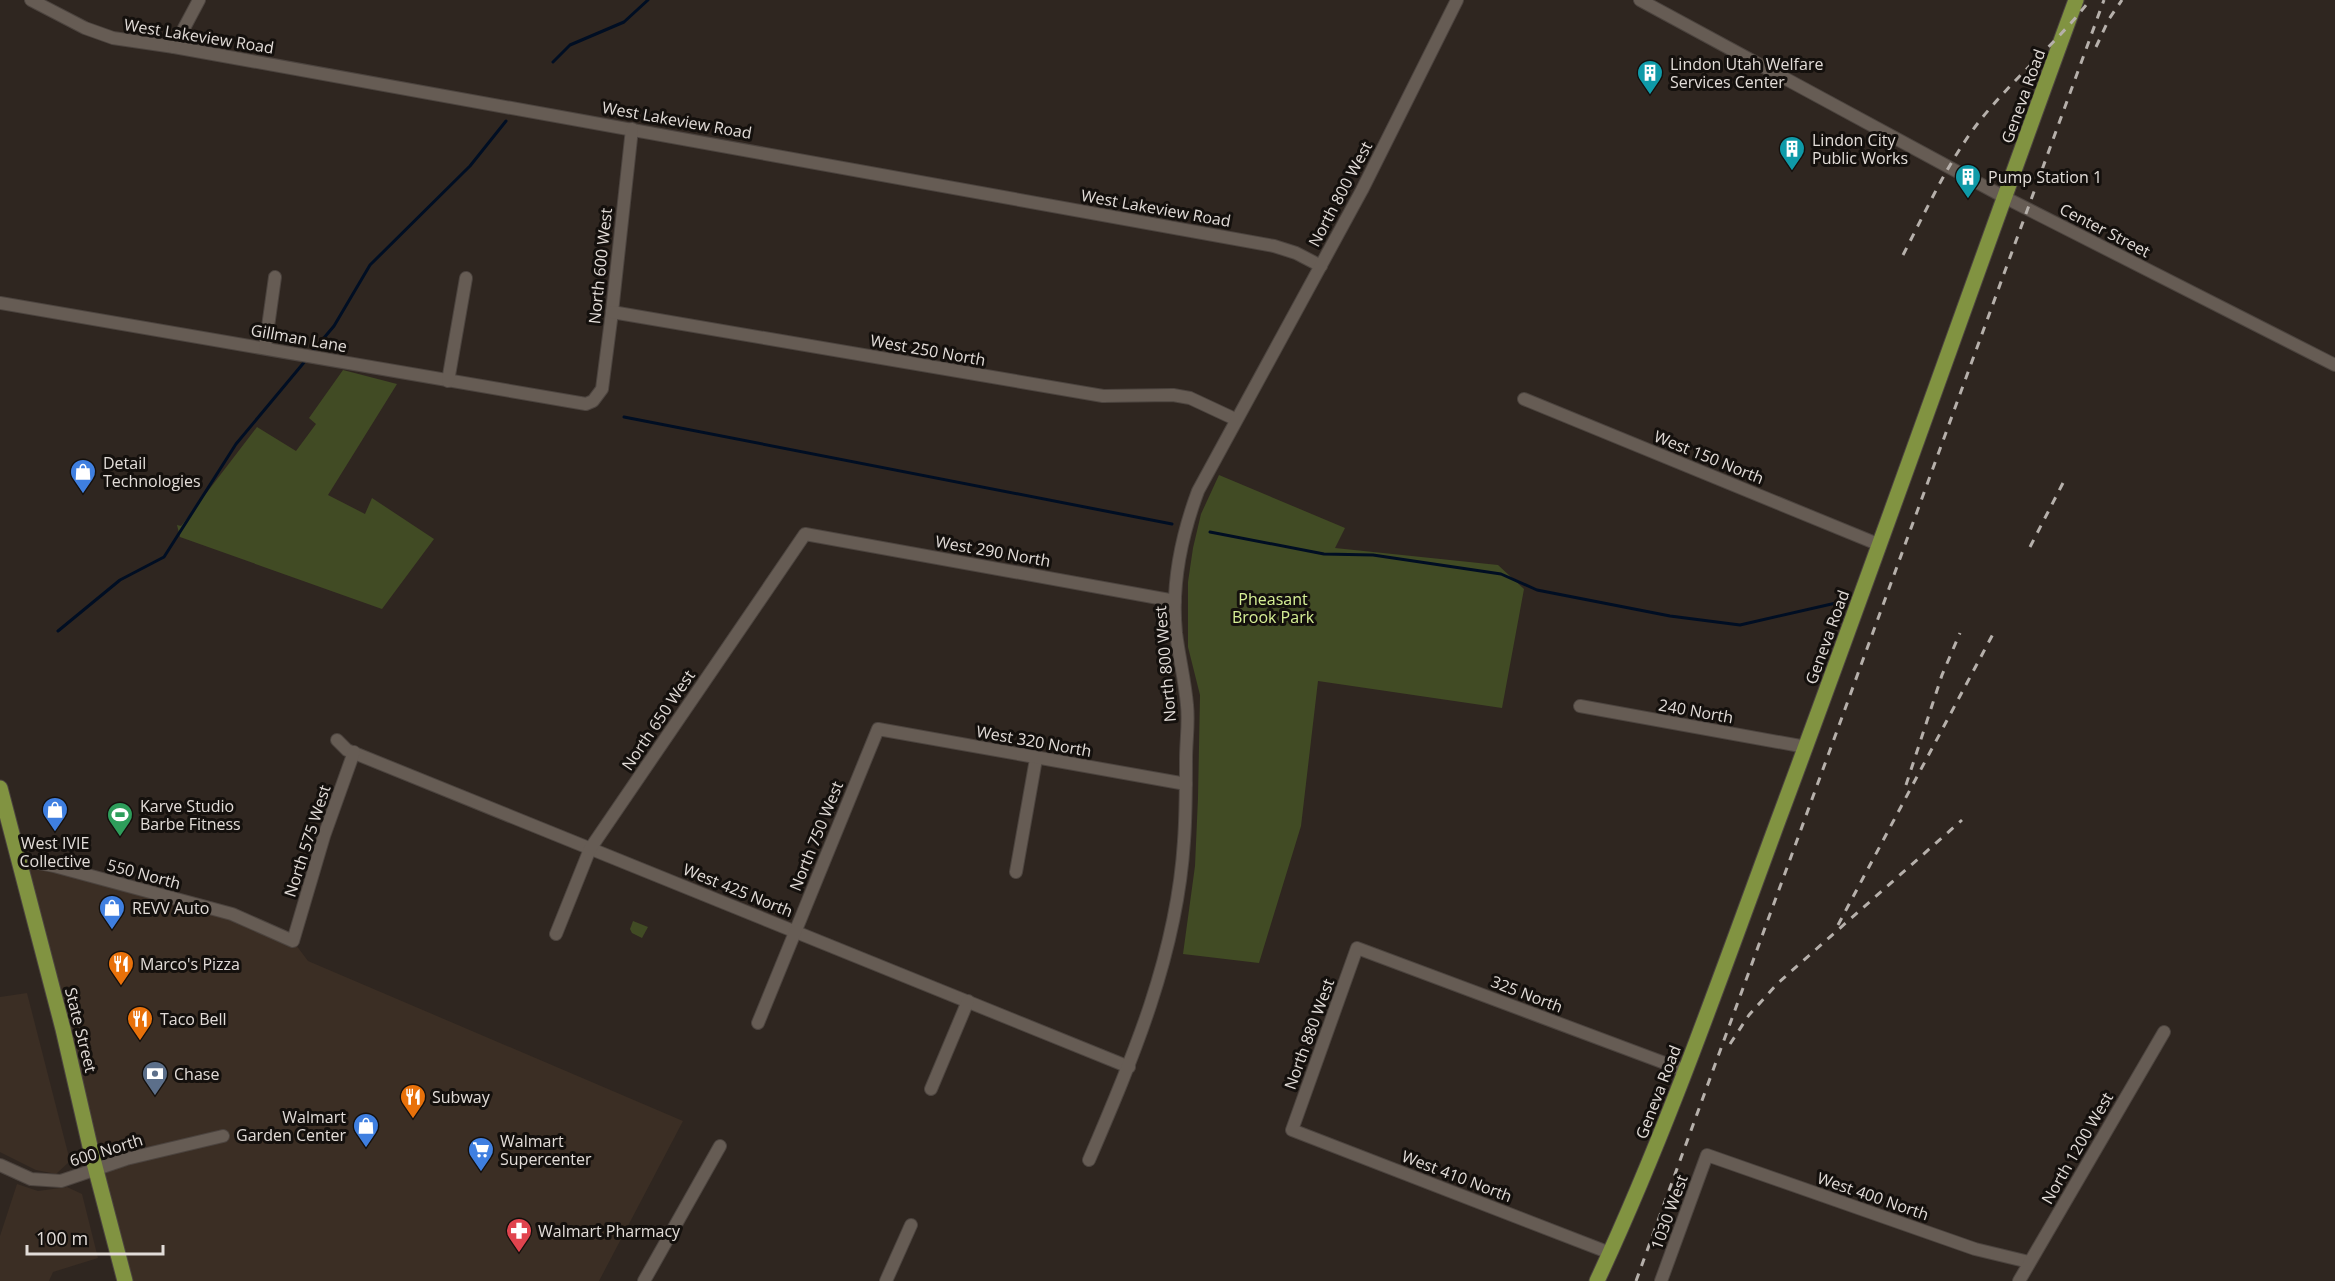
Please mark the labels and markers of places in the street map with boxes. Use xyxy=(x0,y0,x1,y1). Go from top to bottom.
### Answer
place label: Lindon Utah Welfare Services Center xyxy=(1670,53,1823,93)
building icon: Lindon Utah Welfare Services Center xyxy=(1635,58,1665,96)
place label: Lindon City Public Works xyxy=(1812,129,1908,169)
building icon: Lindon City Public Works xyxy=(1777,134,1807,172)
building icon: Pump Station 1 xyxy=(1953,162,1983,200)
place label: Pump Station 1 xyxy=(1988,166,2102,188)
place label: Detail Technologies xyxy=(103,452,201,492)
shop icon: Detail Technologies xyxy=(68,457,98,495)
shop icon: West IVIE Collective xyxy=(40,795,70,833)
place label: Karve Studio Barbe Fitness xyxy=(140,795,241,835)
sports icon: Karve Studio Barbe Fitness xyxy=(105,800,135,838)
place label: West IVIE Collective xyxy=(19,832,91,872)
shop icon: REVV Auto xyxy=(97,893,127,931)
place label: REVV Auto xyxy=(132,897,209,919)
restaurant icon: Marco's Pizza xyxy=(106,949,136,987)
place label: Marco's Pizza xyxy=(140,953,240,975)
restaurant icon: Taco Bell xyxy=(125,1004,155,1042)
place label: Taco Bell xyxy=(160,1008,227,1030)
bank icon: Chase xyxy=(140,1059,170,1097)
place label: Chase xyxy=(174,1063,219,1085)
restaurant icon: Subway xyxy=(398,1082,428,1120)
place label: Subway xyxy=(432,1086,491,1108)
place label: Walmart Garden Center xyxy=(236,1106,346,1146)
shop icon: Walmart Garden Center xyxy=(351,1111,381,1149)
place label: Walmart Supercenter xyxy=(500,1130,592,1170)
supermarket icon: Walmart Supercenter xyxy=(466,1135,496,1173)
pharmacy icon: Walmart Pharmacy xyxy=(504,1216,534,1254)
place label: Walmart Pharmacy xyxy=(538,1220,681,1242)

